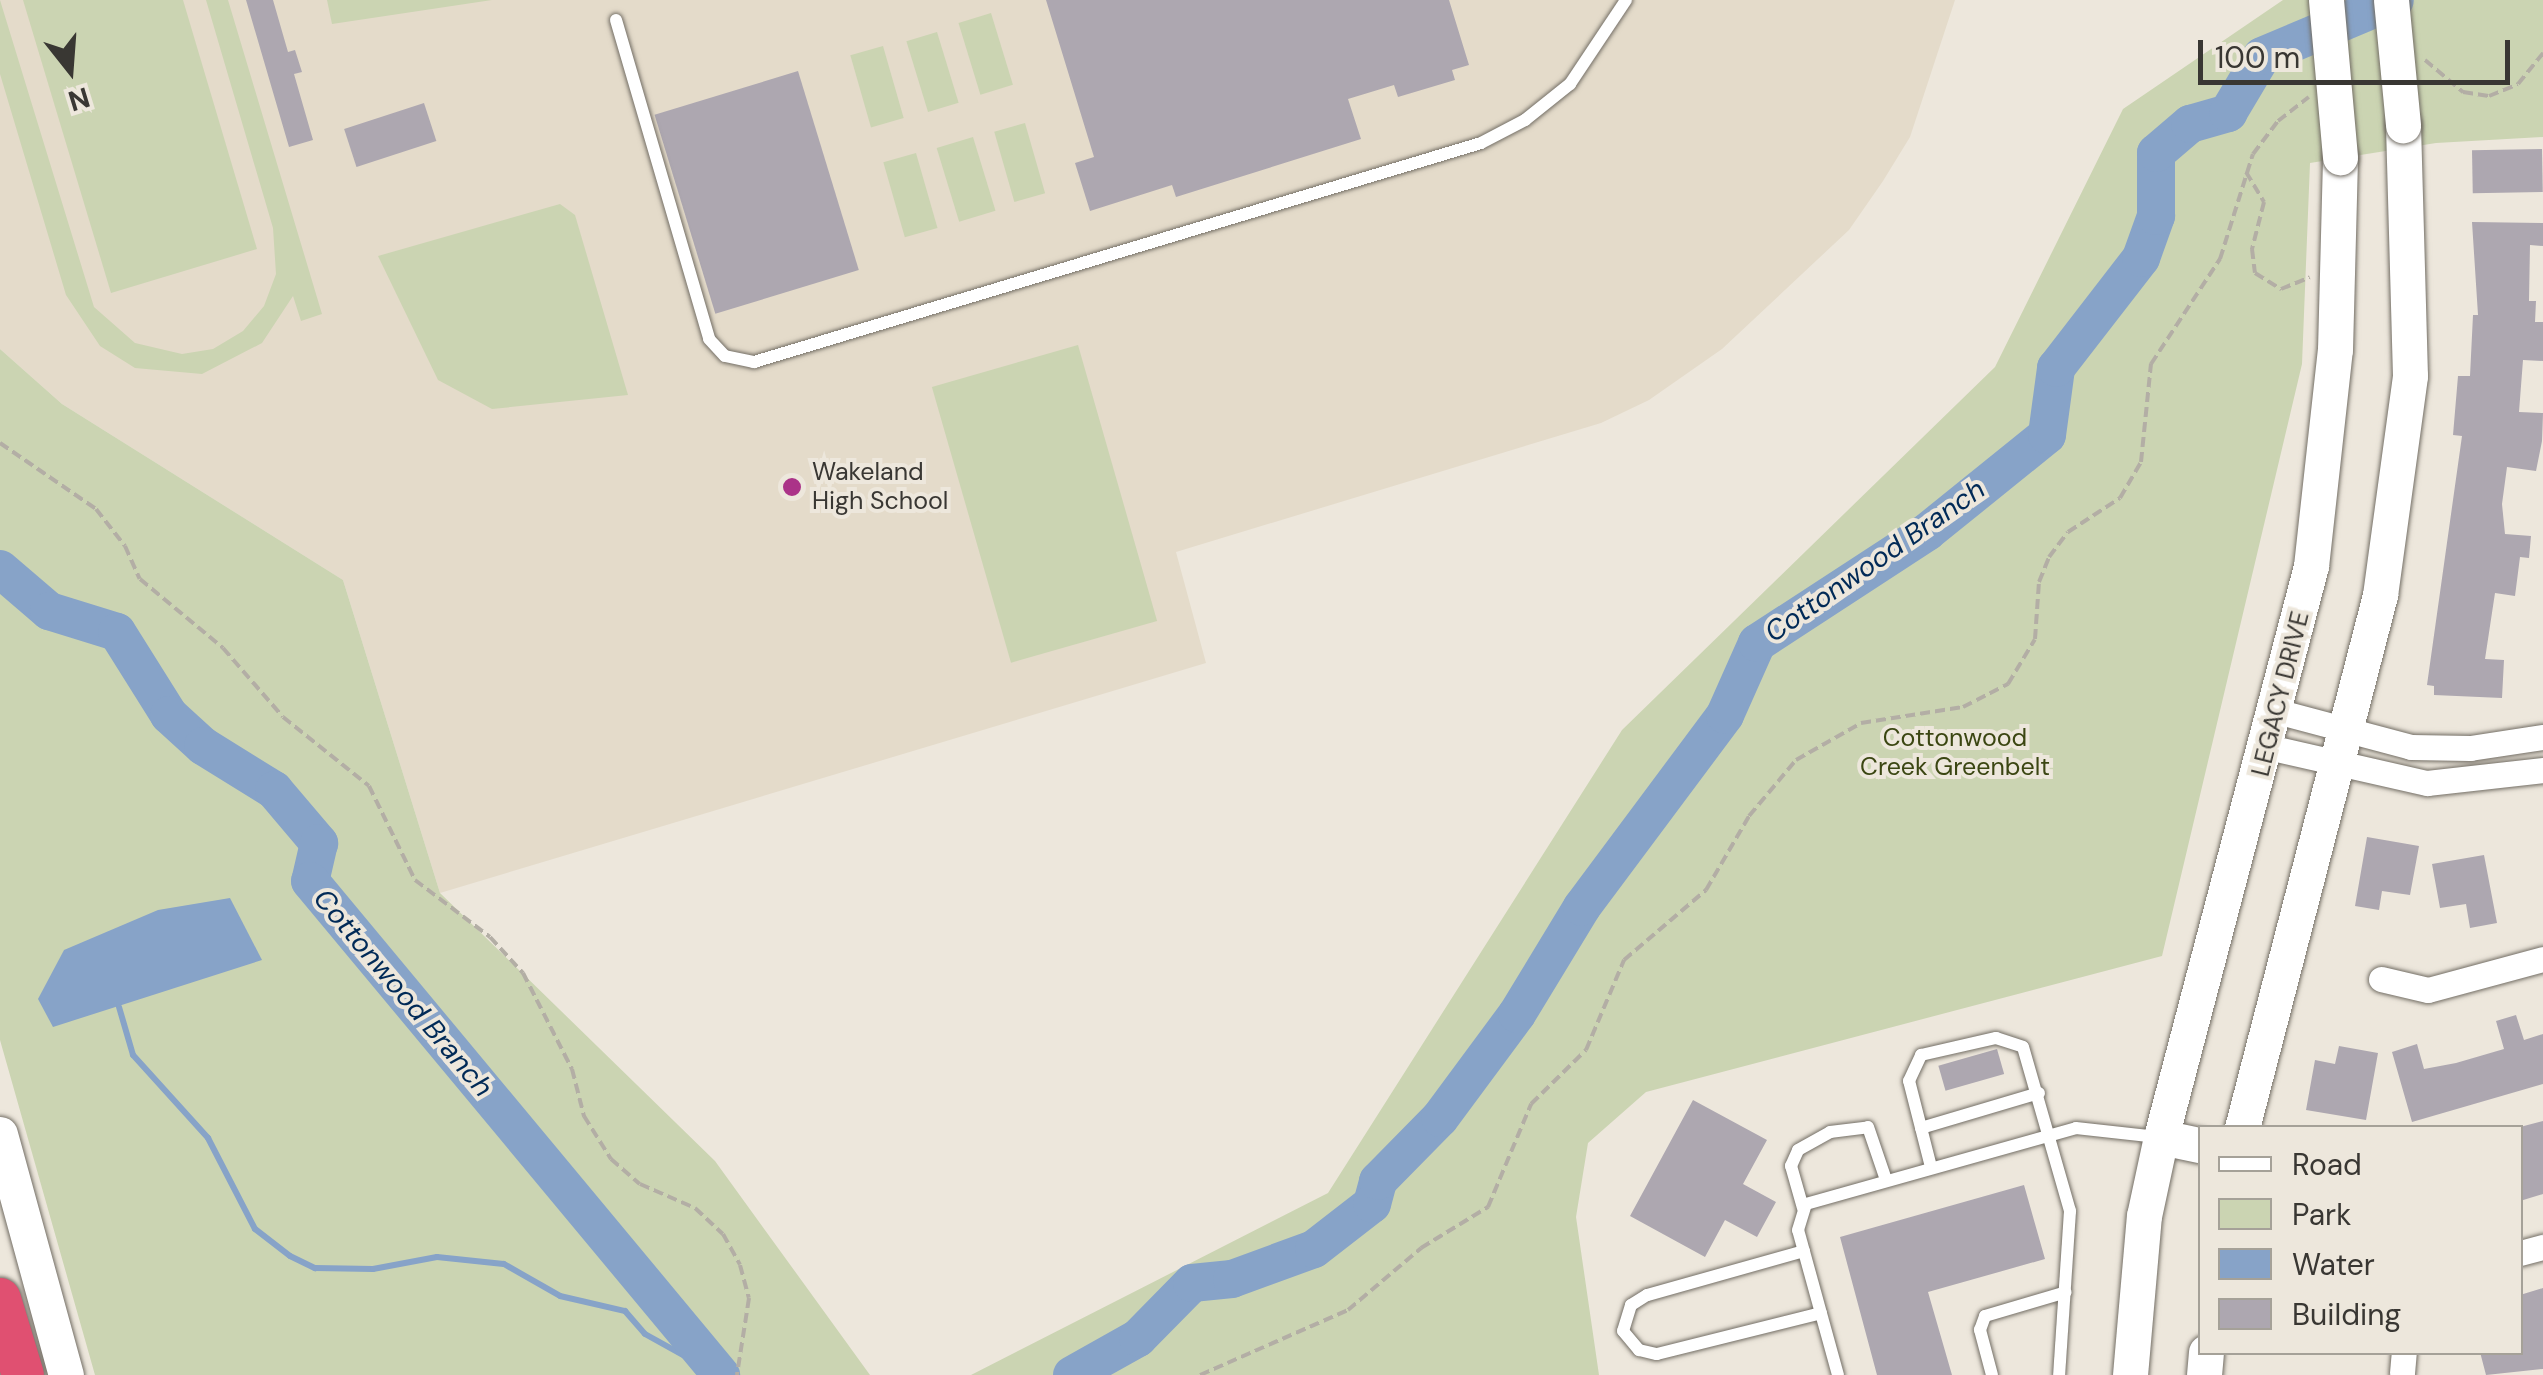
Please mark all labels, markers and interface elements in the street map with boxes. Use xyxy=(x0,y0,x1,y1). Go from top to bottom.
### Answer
north arrow xyxy=(20,20,120,120)
scale bar xyxy=(2203,20,2516,82)
text: 100 m xyxy=(2215,38,2300,77)
text: N xyxy=(64,78,94,120)
place label: Wakeland High School xyxy=(812,458,948,517)
water label: Cottonwood Branch xyxy=(1759,472,1991,650)
marker: Wakeland High School xyxy=(781,476,803,498)
street label: LEGACY DRIVE xyxy=(2246,608,2316,780)
park label: Cottonwood Creek Greenbelt xyxy=(1860,724,2050,783)
water label: Cottonwood Branch xyxy=(306,882,500,1104)
legend xyxy=(2198,1125,2523,1355)
text: Road xyxy=(2292,1145,2362,1184)
text: Park xyxy=(2292,1195,2351,1234)
text: Water xyxy=(2292,1245,2375,1284)
text: Building xyxy=(2292,1295,2401,1334)

